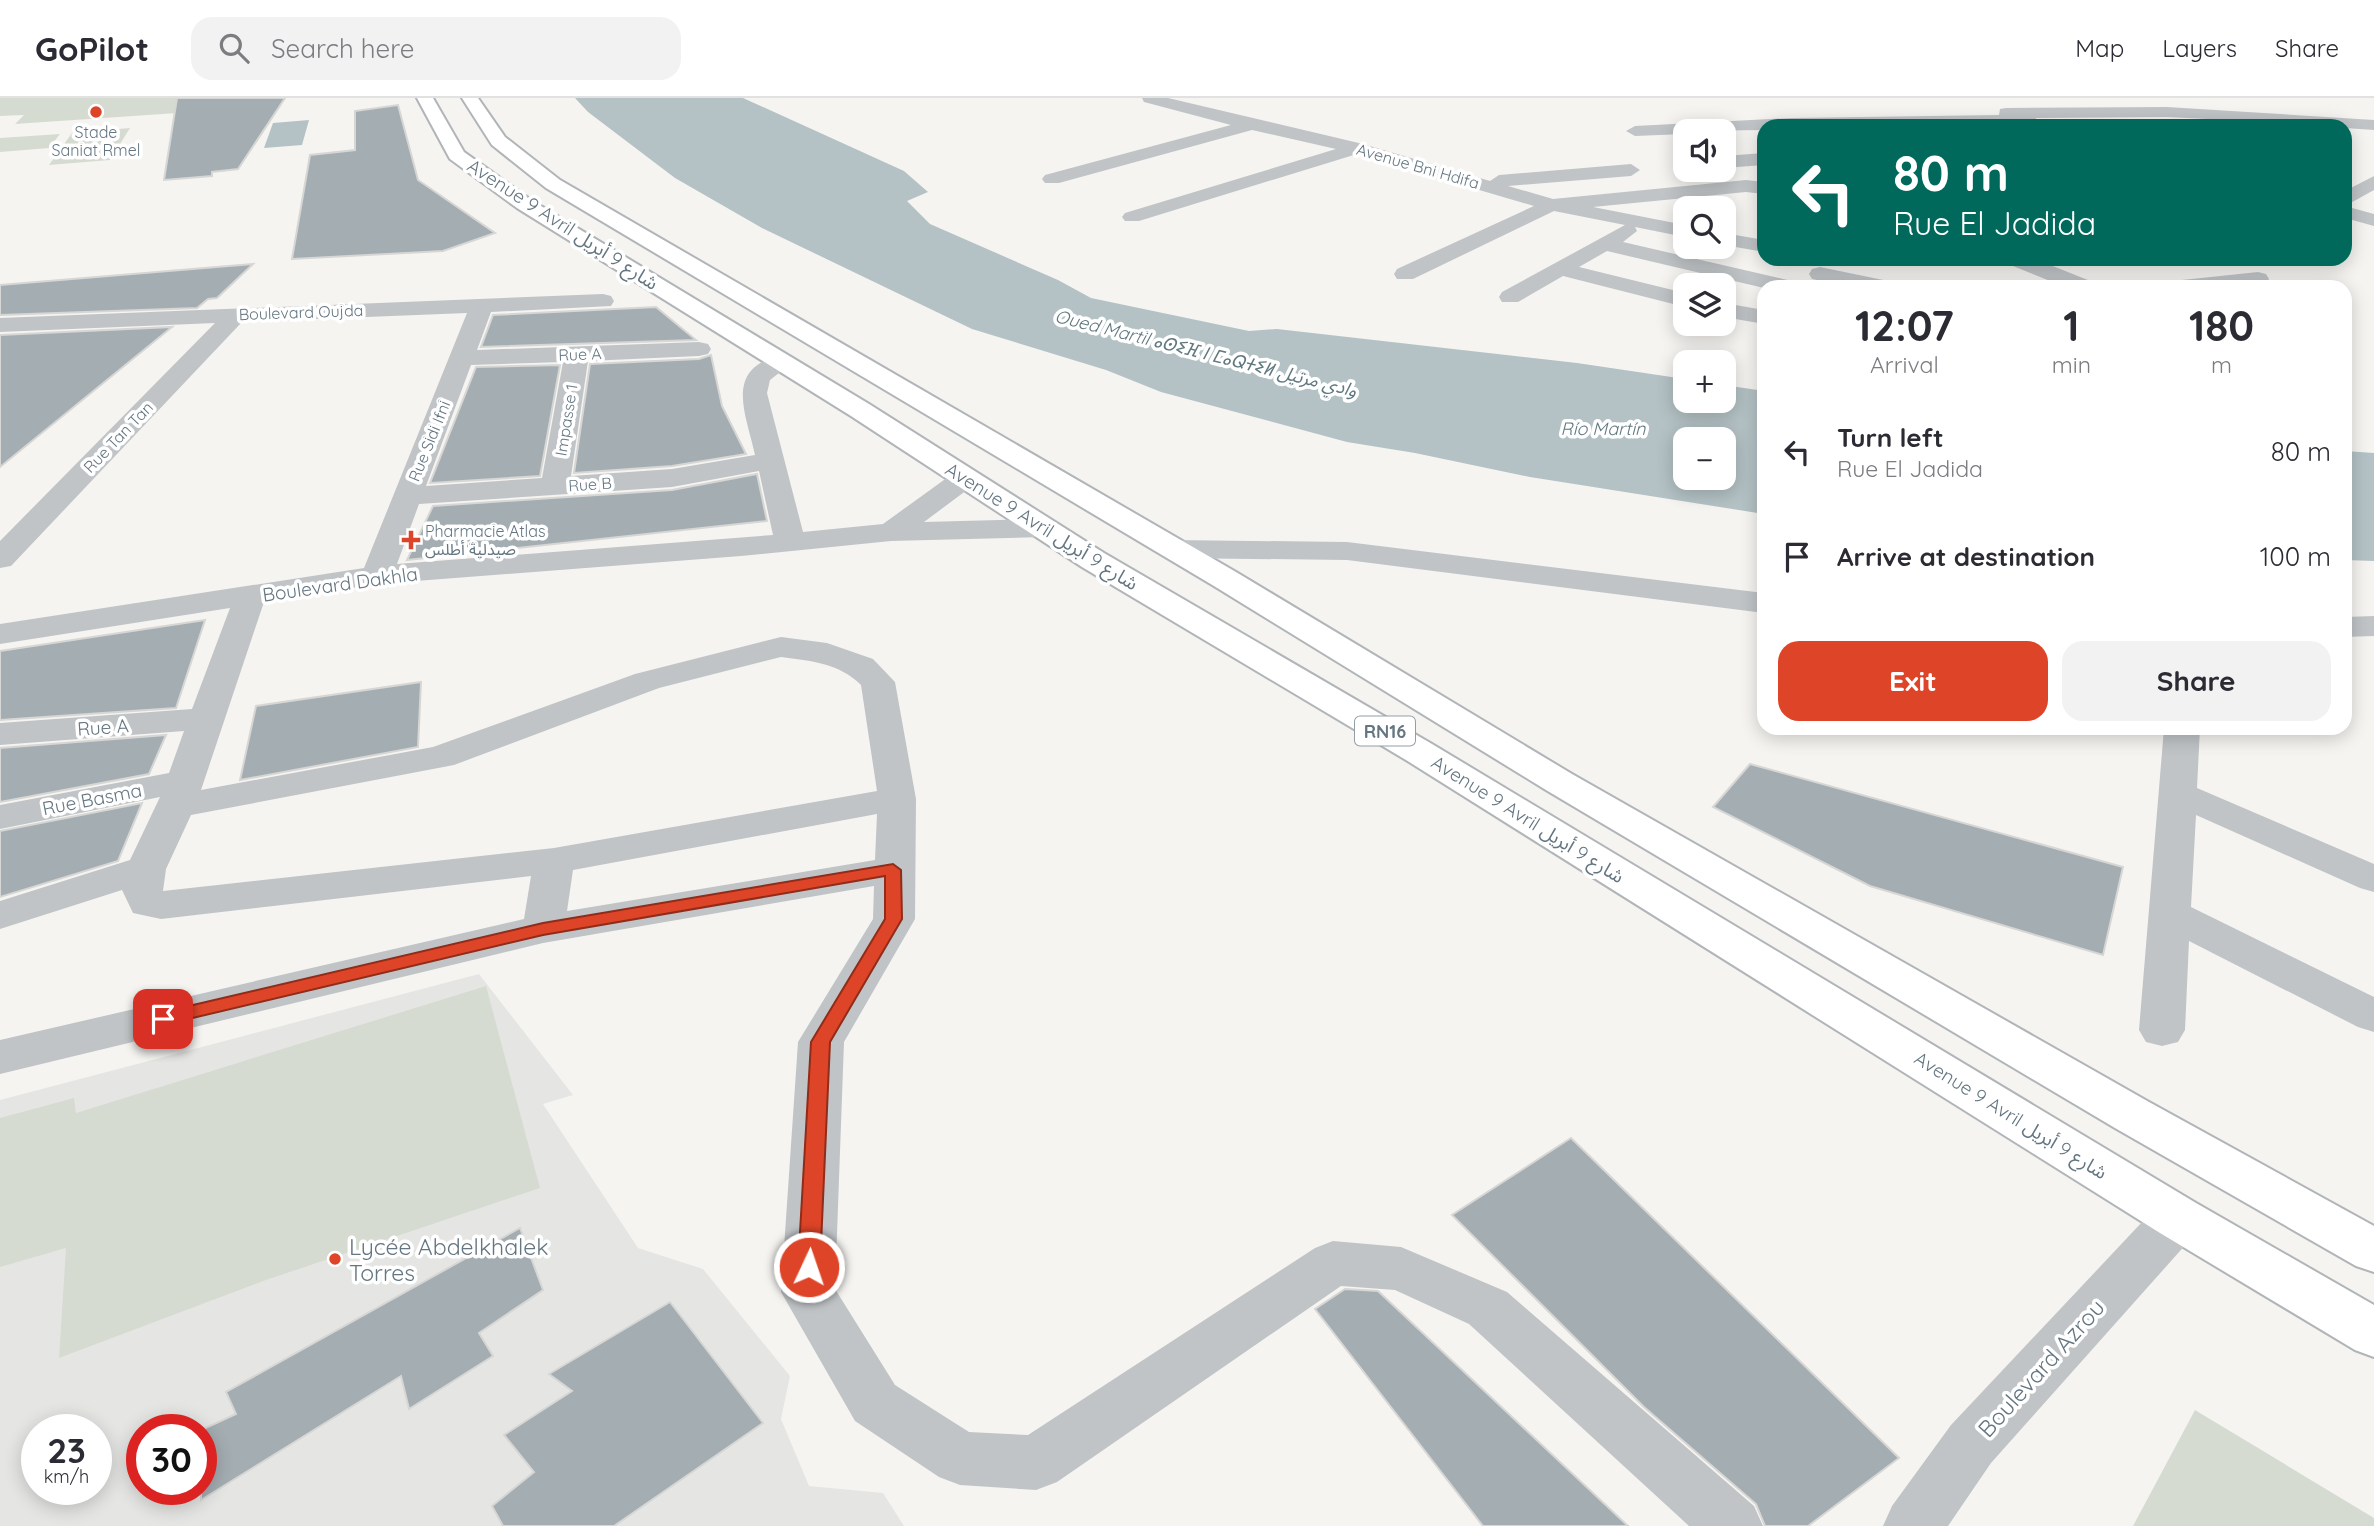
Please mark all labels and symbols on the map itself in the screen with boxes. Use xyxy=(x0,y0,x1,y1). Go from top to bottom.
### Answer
marker: Stade Saniat Rmel xyxy=(88,104,104,120)
place label: Stade Saniat Rmel xyxy=(52,122,140,160)
street label: Avenue Bni Hdifa xyxy=(1354,139,1482,193)
street label: Avenue 9 Avril شارع 9 أبريل xyxy=(462,153,663,296)
street label: Boulevard Oujda xyxy=(238,300,364,324)
water label: Oued Martil ⴰⵙⵉⴼ ⵏ ⵎⴰⵕⵜⵉⵍ وادي مرتيل xyxy=(1052,304,1359,405)
street label: Rue A xyxy=(558,343,602,365)
street label: Impasse 1 xyxy=(550,383,582,457)
street label: Rue Tan Tan xyxy=(79,397,157,477)
street label: Rue Sidi Ifni xyxy=(404,398,454,484)
water label: Río Martín xyxy=(1561,417,1646,440)
street label: Avenue 9 Avril شارع 9 أبريل xyxy=(940,457,1143,597)
street label: Rue B xyxy=(568,473,612,495)
place label: Pharmacie Atlas صيدلية أطلس xyxy=(425,521,545,559)
marker: Pharmacie Atlas صيدلية أطلس xyxy=(403,532,419,548)
street label: Boulevard Dakhla xyxy=(261,561,419,607)
street label: Rue A xyxy=(76,713,130,741)
road number: RN16 xyxy=(1355,716,1415,746)
street label: Avenue 9 Avril شارع 9 أبريل xyxy=(1426,750,1629,890)
street label: Rue Basma xyxy=(40,778,144,820)
pin xyxy=(133,989,193,1049)
street label: Avenue 9 Avril شارع 9 أبريل xyxy=(1909,1046,2112,1186)
position arrow xyxy=(772,1230,846,1304)
place label: Lycée Abdelkhalek Torres xyxy=(349,1232,548,1287)
marker: Lycée Abdelkhalek Torres xyxy=(327,1251,343,1267)
street label: Boulevard Azrou xyxy=(1971,1293,2111,1443)
speed limit sign: 30 xyxy=(126,1414,217,1505)

